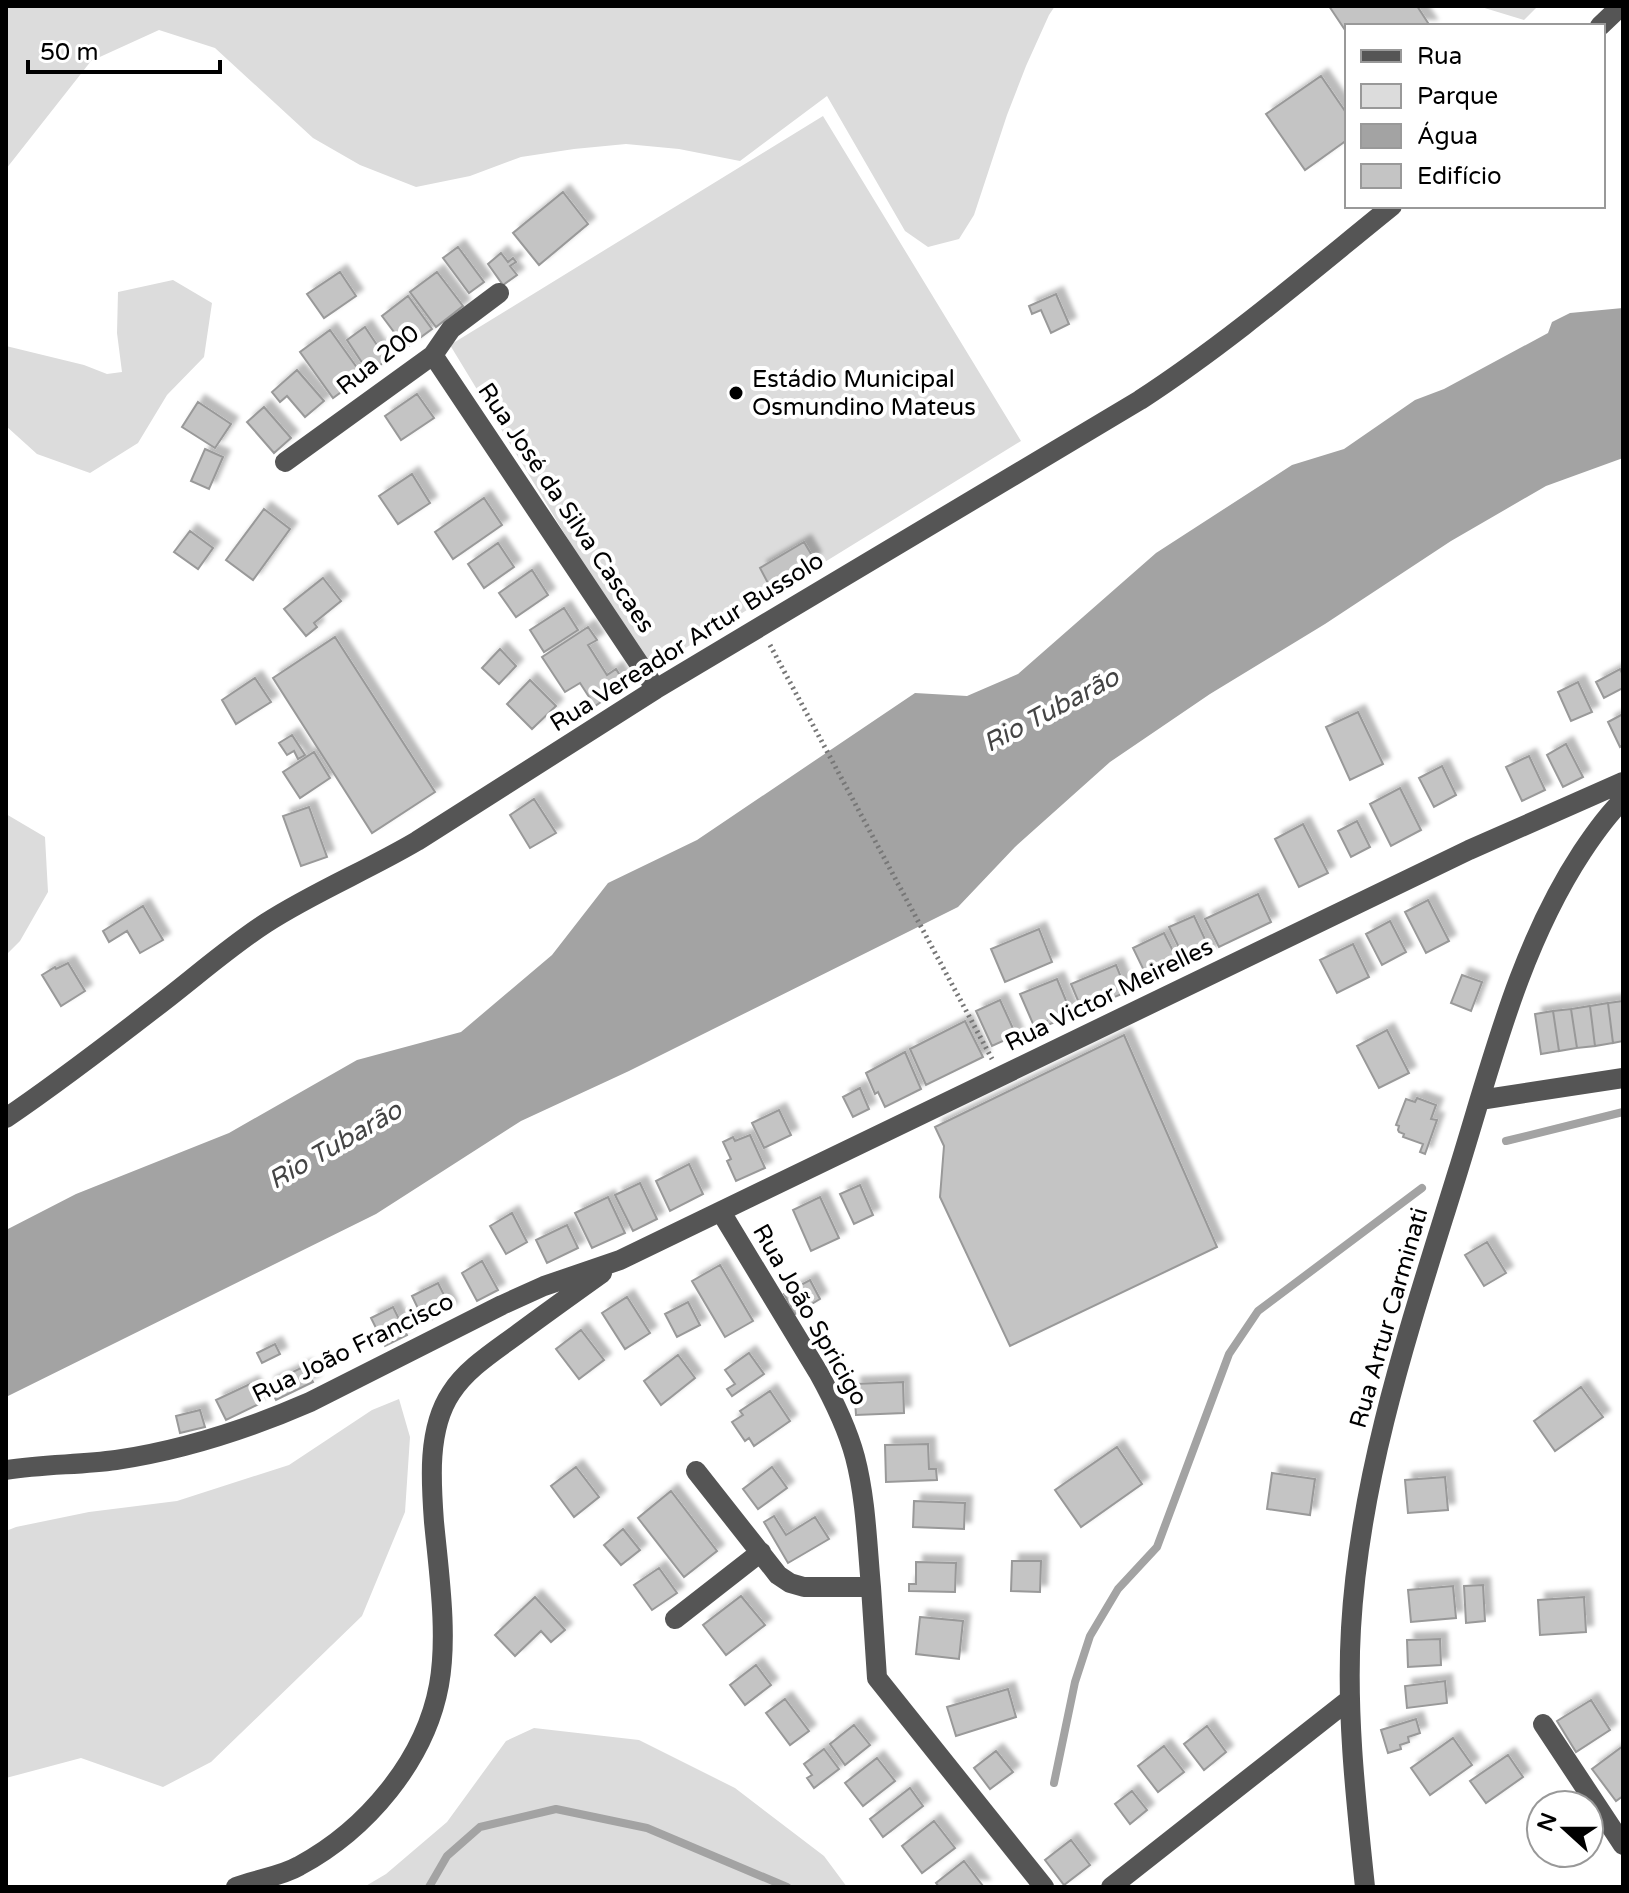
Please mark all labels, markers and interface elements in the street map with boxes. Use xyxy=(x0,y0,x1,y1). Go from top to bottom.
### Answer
scale bar xyxy=(28,24,220,74)
legend xyxy=(1345,24,1605,208)
text: 50 m xyxy=(40,38,98,67)
text: Rua xyxy=(1417,42,1462,71)
text: Parque xyxy=(1417,82,1498,111)
text: Água xyxy=(1417,121,1478,151)
text: Edifício xyxy=(1417,162,1502,191)
street label: Rua 200 xyxy=(331,319,425,401)
place label: Estádio Municipal Osmundino Mateus xyxy=(752,365,976,422)
street label: Rua José da Silva Cascaes xyxy=(471,377,661,639)
marker: Estádio Municipal Osmundino Mateus xyxy=(727,384,745,402)
street label: Rua Vereador Artur Bussolo xyxy=(545,546,829,738)
water label: Rio Tubarão xyxy=(978,661,1125,759)
street label: Rua Victor Meirelles xyxy=(1000,932,1218,1058)
water label: Rio Tubarão xyxy=(263,1094,408,1196)
street label: Rua Artur Carminati xyxy=(1344,1204,1434,1432)
street label: Rua João Spricigo xyxy=(746,1219,874,1411)
street label: Rua João Francisco xyxy=(248,1287,458,1409)
north arrow xyxy=(1525,1789,1605,1869)
text: N xyxy=(1532,1809,1563,1835)

